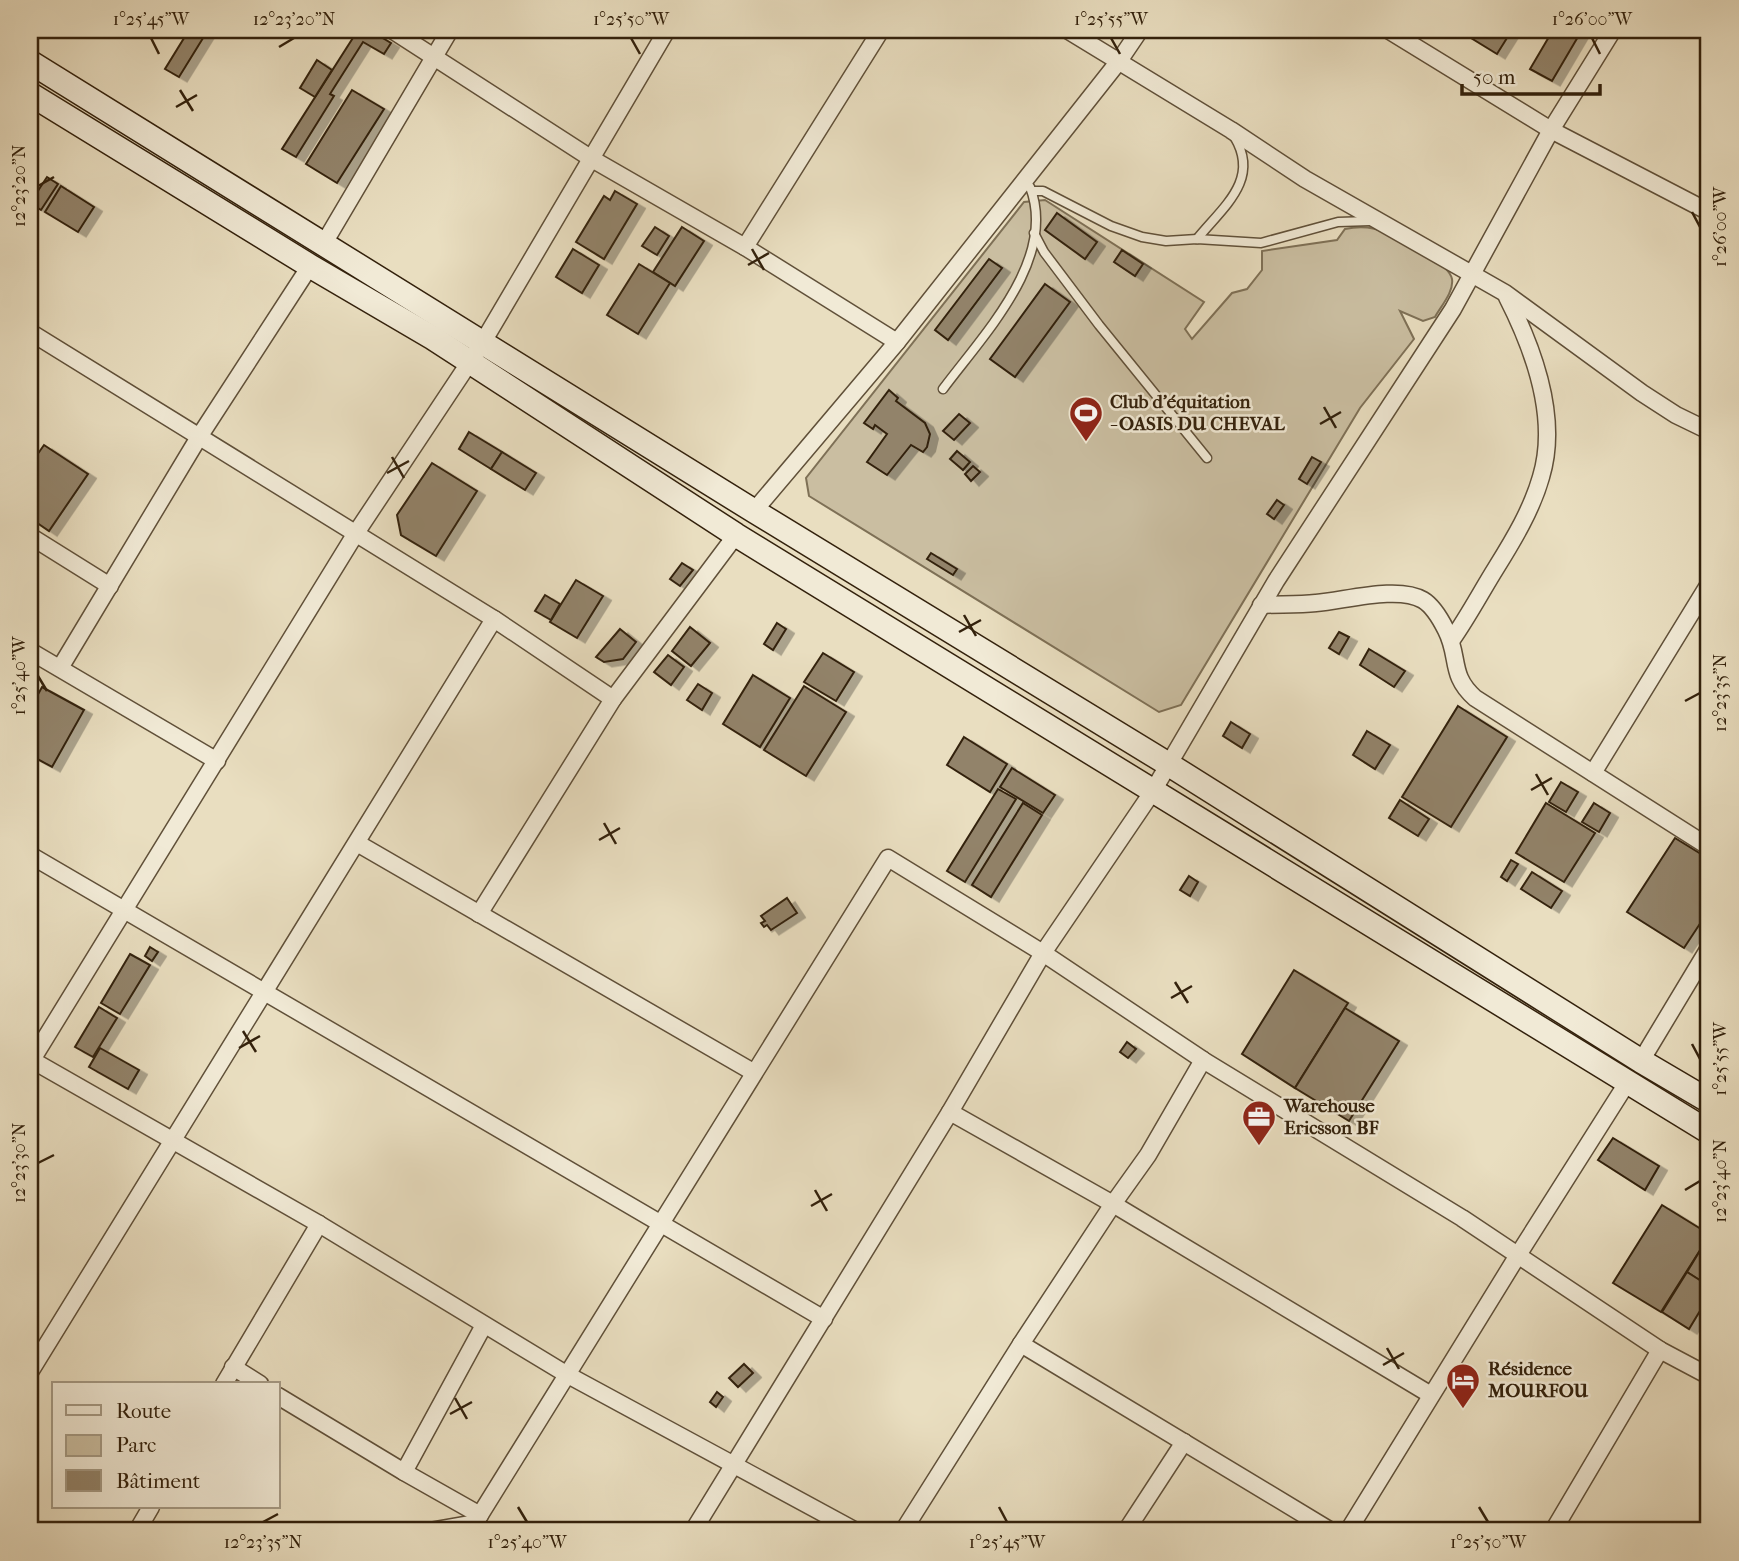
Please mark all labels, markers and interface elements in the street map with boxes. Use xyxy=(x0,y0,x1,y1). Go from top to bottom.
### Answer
text: 1°25'45"W xyxy=(113,9,191,30)
text: 12°23'20"N xyxy=(253,9,336,30)
text: 1°25'50"W xyxy=(593,9,670,30)
text: 1°25'55"W xyxy=(1074,9,1149,30)
text: 1°26'00"W xyxy=(1552,9,1634,30)
scale bar xyxy=(1462,52,1601,96)
text: 50 m xyxy=(1473,65,1516,89)
text: 12°23'20"N xyxy=(9,144,30,227)
text: 1°26'00"W xyxy=(1710,185,1731,267)
place label: Club d'équitation - OASIS DU CHEVAL xyxy=(1110,391,1285,435)
sports icon: Club d'équitation - OASIS DU CHEVAL xyxy=(1067,394,1105,443)
text: 1°25'40"W xyxy=(9,635,30,716)
text: 12°23'35"N xyxy=(1710,653,1731,732)
text: 1°25'55"W xyxy=(1710,1021,1731,1096)
place label: Warehouse Ericsson BF xyxy=(1283,1095,1379,1139)
office icon: Warehouse Ericsson BF xyxy=(1240,1098,1278,1147)
text: 12°23'30"N xyxy=(9,1122,30,1203)
text: 12°23'40"N xyxy=(1710,1139,1731,1223)
place label: Résidence MOURFOU xyxy=(1487,1358,1589,1402)
hotel icon: Résidence MOURFOU xyxy=(1444,1361,1482,1410)
legend xyxy=(52,1382,280,1508)
text: Route xyxy=(116,1399,171,1423)
text: Parc xyxy=(116,1433,156,1457)
text: Bâtiment xyxy=(116,1469,201,1493)
text: 12°23'35"N xyxy=(224,1532,303,1553)
text: 1°25'40"W xyxy=(487,1532,568,1553)
text: 1°25'45"W xyxy=(969,1532,1047,1553)
text: 1°25'50"W xyxy=(1450,1532,1527,1553)

